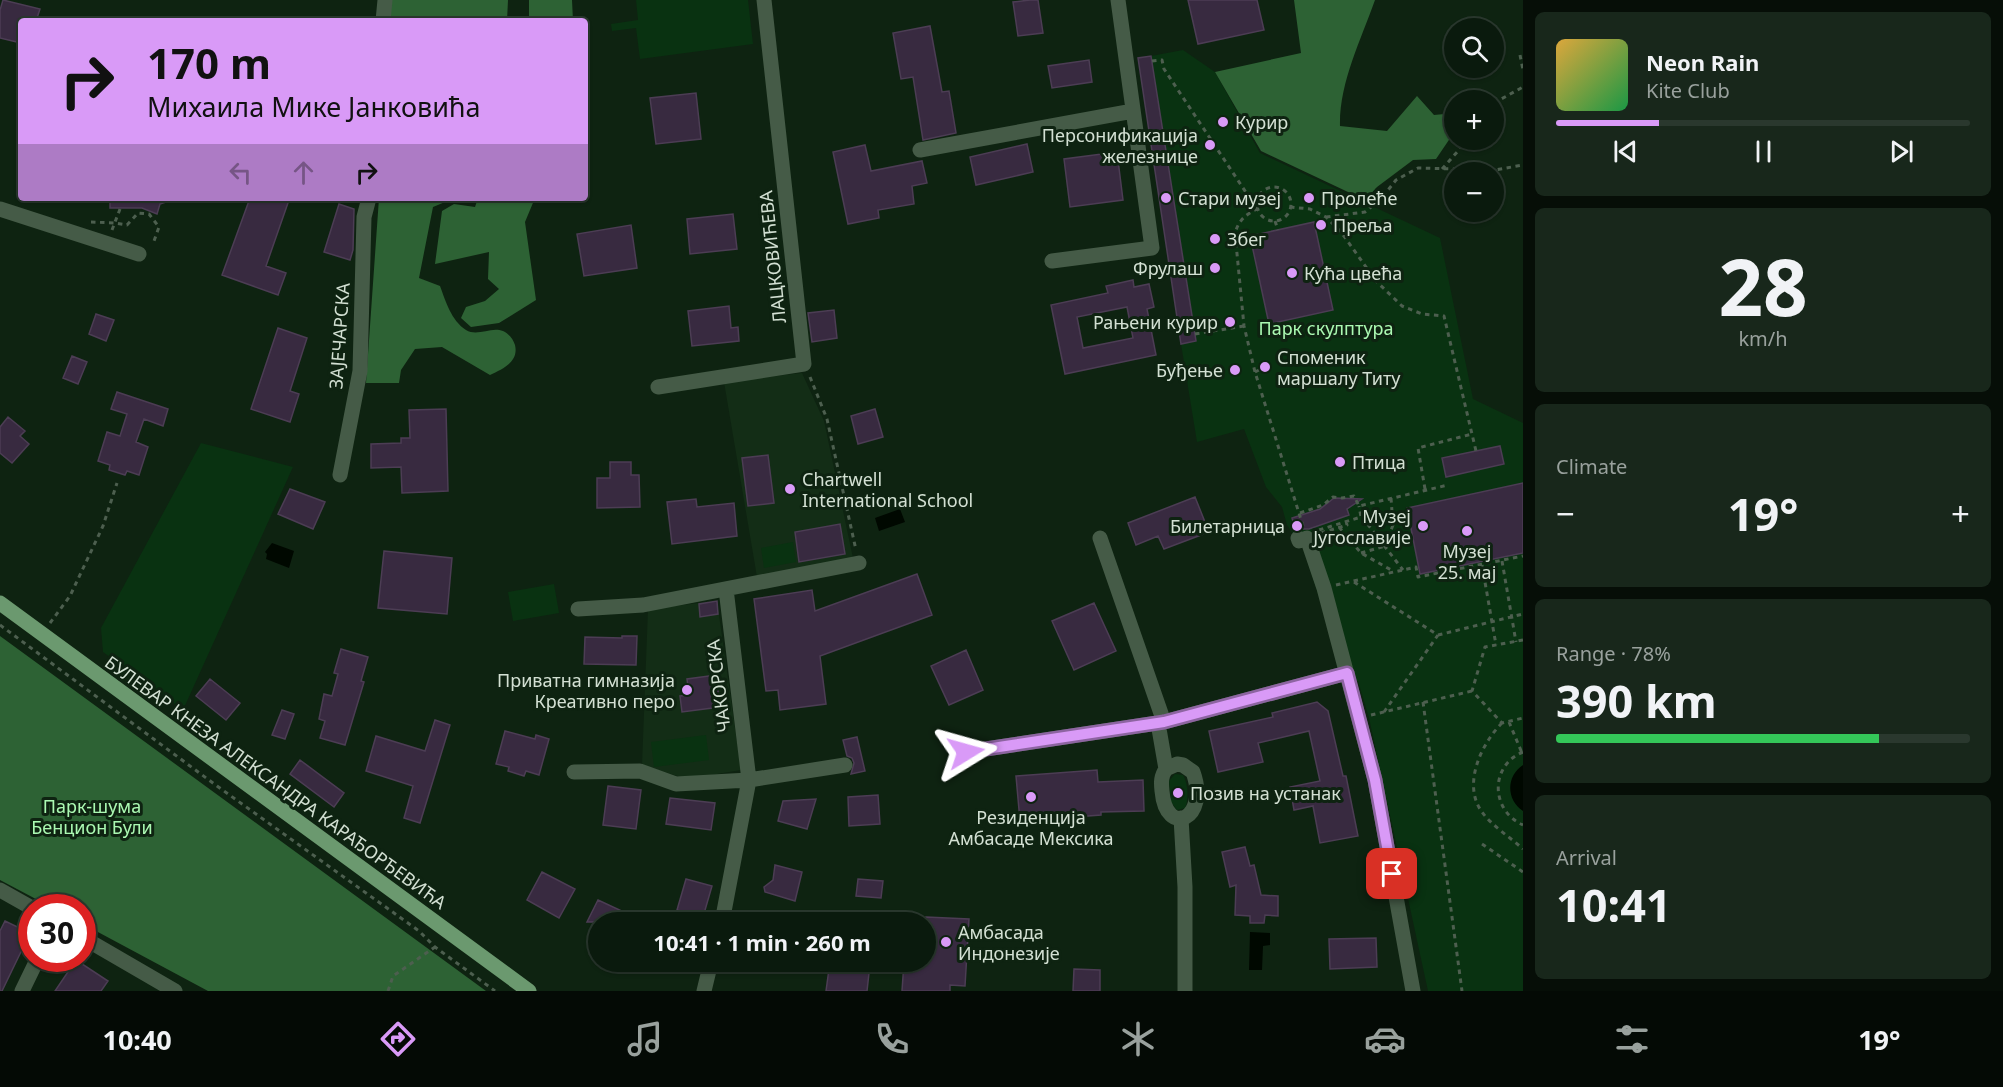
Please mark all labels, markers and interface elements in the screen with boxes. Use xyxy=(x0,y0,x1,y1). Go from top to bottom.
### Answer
map controls xyxy=(1444,18,1504,222)
button: search xyxy=(1444,18,1504,78)
text: 170 m xyxy=(147,34,271,91)
icon: right xyxy=(48,42,126,120)
text: Neon Rain xyxy=(1646,47,1759,77)
text: Kite Club xyxy=(1646,77,1730,104)
text: Михаила Мике Јанковића xyxy=(147,88,481,125)
button: + xyxy=(1444,90,1504,150)
place label: Курир xyxy=(1235,110,1288,134)
marker: Курир xyxy=(1216,115,1230,129)
place label: Персонификација железнице xyxy=(1042,123,1198,168)
icon: previous xyxy=(1609,135,1642,168)
icon: pause xyxy=(1747,135,1780,168)
icon: next xyxy=(1885,135,1918,168)
marker: Персонификација железнице xyxy=(1203,138,1217,152)
icon: left xyxy=(224,156,257,189)
icon: ahead xyxy=(287,156,320,189)
icon: right xyxy=(350,156,383,189)
button: − xyxy=(1444,162,1504,222)
place label: Стари музеј xyxy=(1178,186,1281,210)
place label: Пролеће xyxy=(1321,186,1397,210)
street label: ЛАЦКОВИЋЕВА xyxy=(753,189,791,325)
marker: Стари музеј xyxy=(1159,191,1173,205)
marker: Пролеће xyxy=(1302,191,1316,205)
place label: Преља xyxy=(1333,213,1393,237)
marker: Преља xyxy=(1314,218,1328,232)
place label: Збег xyxy=(1227,227,1266,251)
marker: Збег xyxy=(1208,232,1222,246)
text: 28 xyxy=(1718,233,1808,339)
place label: Фрулаш xyxy=(1133,256,1203,280)
marker: Фрулаш xyxy=(1208,261,1222,275)
place label: Кућа цвећа xyxy=(1304,261,1402,285)
marker: Кућа цвећа xyxy=(1285,266,1299,280)
street label: ЗАЈЕЧАРСКА xyxy=(323,282,355,390)
place label: Рањени курир xyxy=(1093,310,1218,334)
marker: Рањени курир xyxy=(1223,315,1237,329)
park label: Парк скулптура xyxy=(1258,316,1394,340)
text: km/h xyxy=(1738,325,1788,352)
place label: Споменик маршалу Титу xyxy=(1277,345,1401,390)
place label: Буђење xyxy=(1156,358,1223,382)
marker: Споменик маршалу Титу xyxy=(1258,360,1272,374)
marker: Буђење xyxy=(1228,363,1242,377)
place label: Птица xyxy=(1352,450,1406,474)
text: Climate xyxy=(1556,453,1627,480)
marker: Птица xyxy=(1333,455,1347,469)
place label: Chartwell International School xyxy=(802,467,973,512)
marker: Chartwell International School xyxy=(783,482,797,496)
text: 19° xyxy=(1728,483,1798,544)
text: − xyxy=(1556,491,1575,536)
text: + xyxy=(1951,491,1970,536)
place label: Музеј Југославије xyxy=(1311,504,1411,549)
place label: Билетарница xyxy=(1170,514,1285,538)
marker: Билетарница xyxy=(1290,519,1304,533)
marker: Музеј Југославије xyxy=(1416,519,1430,533)
marker: Музеј 25. мај xyxy=(1460,524,1474,538)
place label: Музеј 25. мај xyxy=(1438,539,1496,584)
street label: ЧАКОРСКА xyxy=(700,638,736,734)
text: Range · 78% xyxy=(1556,640,1671,667)
street label: БУЛЕВАР КНЕЗА АЛЕКСАНДРА КАРАЂОРЂЕВИЋА xyxy=(100,650,452,914)
place label: Приватна гимназија Креативно перо xyxy=(497,668,675,713)
text: 390 km xyxy=(1556,670,1717,731)
marker: Приватна гимназија Креативно перо xyxy=(680,683,694,697)
position arrow xyxy=(934,720,998,784)
place label: Позив на устанак xyxy=(1190,781,1341,805)
marker: Позив на устанак xyxy=(1171,786,1185,800)
marker: Резиденција Амбасаде Мексика xyxy=(1024,790,1038,804)
park label: Парк-шума Бенцион Були xyxy=(31,794,153,839)
place label: Резиденција Амбасаде Мексика xyxy=(948,805,1114,850)
text: Arrival xyxy=(1556,844,1617,871)
pin xyxy=(1366,848,1417,899)
icon: arrive xyxy=(1375,857,1408,890)
text: 10:41 xyxy=(1556,874,1672,935)
speed limit sign: 30 xyxy=(18,894,96,972)
place label: Амбасада Индонезије xyxy=(958,920,1060,965)
text: 10:41 · 1 min · 260 m xyxy=(653,927,871,957)
marker: Амбасада Индонезије xyxy=(939,935,953,949)
icon: directions xyxy=(377,1018,419,1060)
icon: music xyxy=(624,1018,666,1060)
icon: phone xyxy=(871,1018,913,1060)
icon: climate xyxy=(1117,1018,1159,1060)
icon: car xyxy=(1364,1018,1406,1060)
icon: filters xyxy=(1611,1018,1653,1060)
text: 10:40 xyxy=(102,1021,172,1058)
text: 19° xyxy=(1858,1021,1901,1058)

